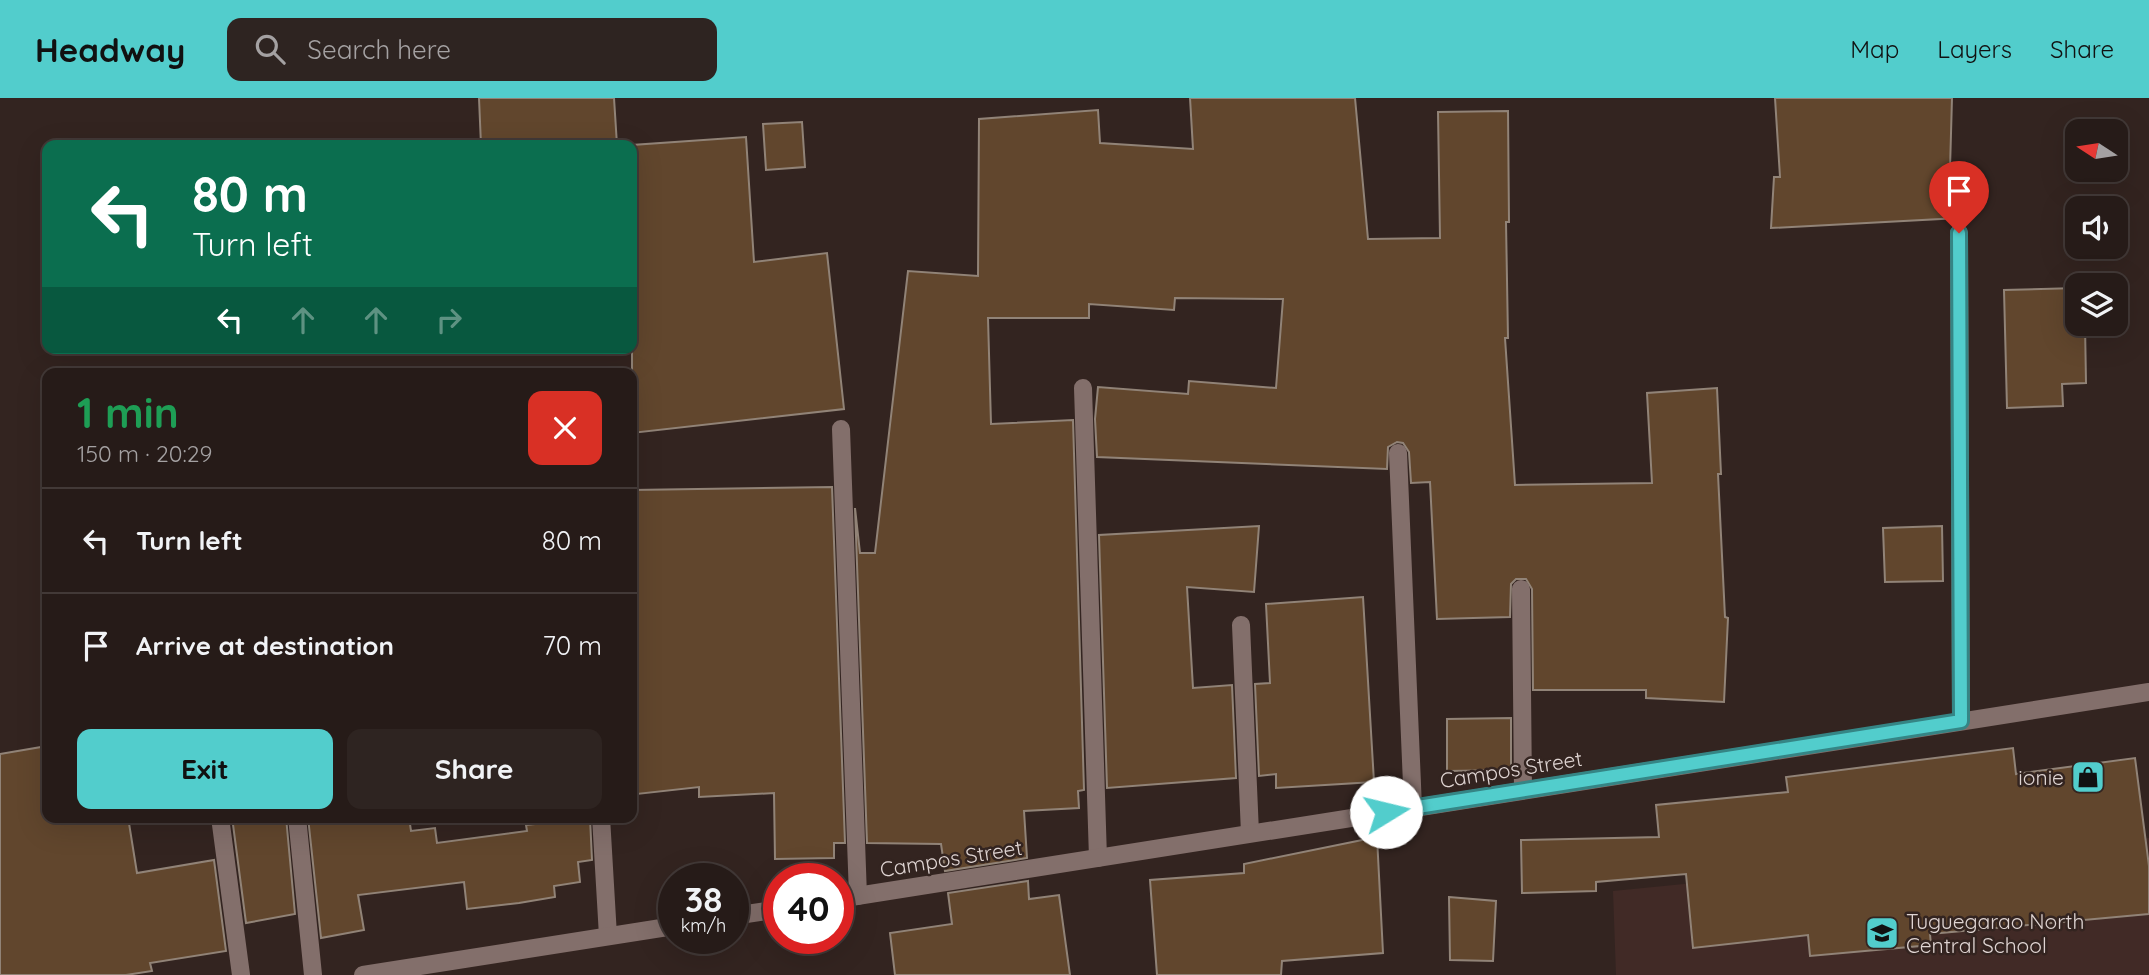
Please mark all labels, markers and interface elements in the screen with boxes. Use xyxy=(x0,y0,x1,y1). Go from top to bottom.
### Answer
search box xyxy=(227,18,717,81)
text: Headway xyxy=(35,29,185,70)
icon: search xyxy=(251,30,289,68)
text: Search here xyxy=(307,33,451,66)
text: Map xyxy=(1850,34,1899,64)
text: Layers xyxy=(1937,34,2012,64)
text: Share xyxy=(2050,34,2114,64)
north arrow xyxy=(2065,119,2128,182)
map controls xyxy=(2065,119,2128,336)
pin xyxy=(1929,161,1989,233)
text: 80 m xyxy=(192,163,308,224)
icon: left xyxy=(77,168,168,259)
icon: arrive xyxy=(1940,172,1978,210)
button: sound xyxy=(2065,196,2128,259)
text: Turn left xyxy=(192,224,313,264)
button: layers xyxy=(2065,273,2128,336)
icon: left xyxy=(211,301,249,339)
icon: ahead xyxy=(284,301,322,339)
icon: ahead xyxy=(357,301,395,339)
icon: right xyxy=(430,301,468,339)
text: 1 min xyxy=(77,386,179,439)
button: close xyxy=(528,391,602,465)
text: 150 m · 20:29 xyxy=(77,439,212,468)
icon: left xyxy=(77,522,115,560)
text: Turn left xyxy=(136,524,243,557)
text: 80 m xyxy=(542,524,602,557)
icon: arrive xyxy=(77,627,115,665)
text: Arrive at destination xyxy=(136,629,394,662)
text: 70 m xyxy=(542,629,602,662)
button: Exit xyxy=(77,729,333,809)
button: Share xyxy=(347,729,602,809)
street label: Campos Street xyxy=(1438,745,1584,793)
shop icon: ionie xyxy=(2069,758,2107,796)
place label: ionie xyxy=(2018,764,2064,790)
position arrow xyxy=(1349,775,1423,849)
street label: Campos Street xyxy=(878,834,1024,882)
speed limit sign: 40 xyxy=(763,863,854,954)
text: 38 xyxy=(685,877,722,921)
place label: Tuguegarao North Central School xyxy=(1906,908,2084,958)
text: km/h xyxy=(681,914,726,937)
school or university icon: Tuguegarao North Central School xyxy=(1863,914,1901,952)

